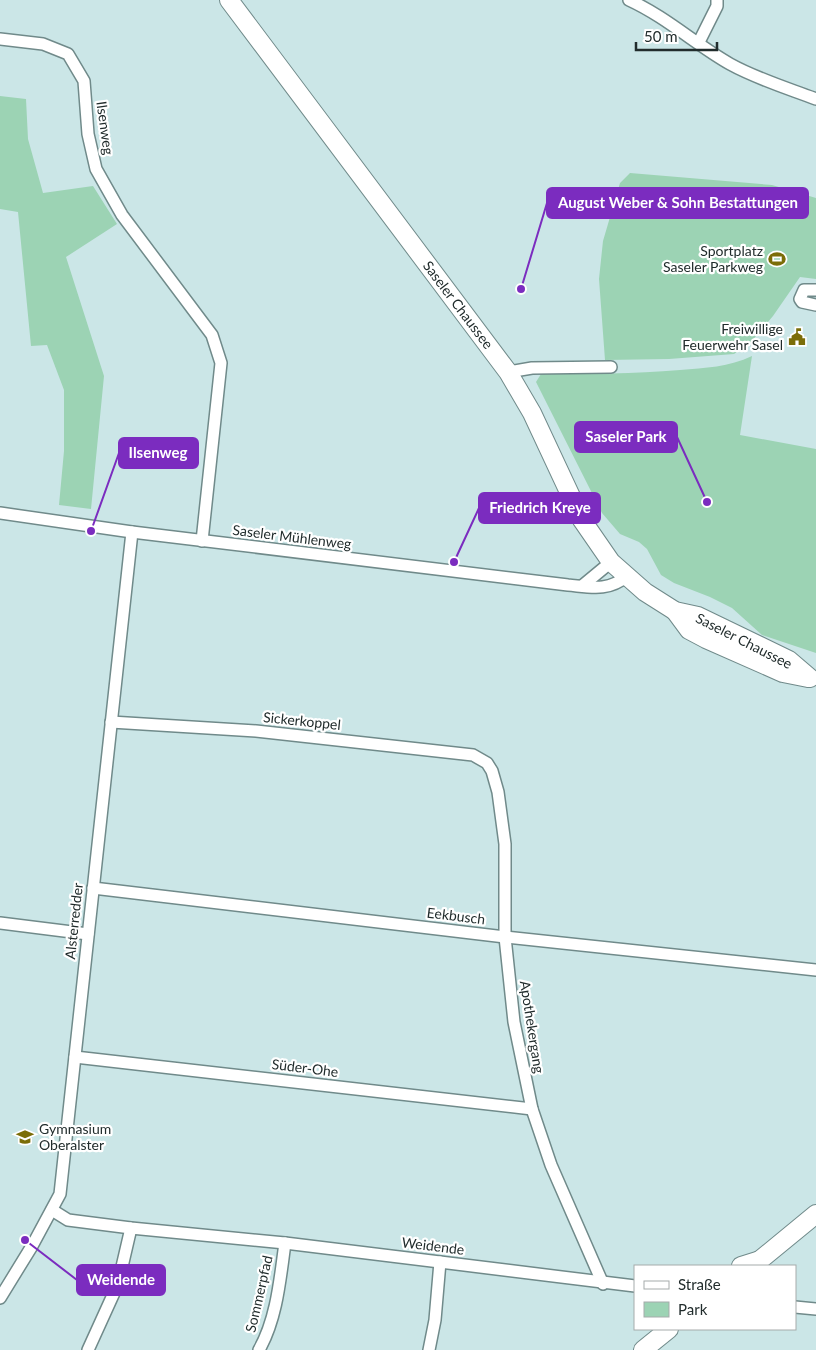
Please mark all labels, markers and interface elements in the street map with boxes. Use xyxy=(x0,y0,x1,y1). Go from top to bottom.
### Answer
scale bar xyxy=(636,20,717,52)
text: 50 m xyxy=(644,27,678,45)
street label: Ilsenweg xyxy=(93,100,118,156)
callout: August Weber & Sohn Bestattungen xyxy=(547,188,808,218)
text: August Weber & Sohn Bestattungen xyxy=(557,193,798,211)
place label: Sportplatz Saseler Parkweg xyxy=(663,242,763,275)
sports icon: Sportplatz Saseler Parkweg xyxy=(767,249,787,269)
street label: Saseler Chaussee xyxy=(420,257,497,352)
place label: Freiwillige Feuerwehr Sasel xyxy=(682,320,783,353)
public building icon: Freiwillige Feuerwehr Sasel xyxy=(787,327,807,347)
callout: Saseler Park xyxy=(575,422,677,452)
text: Saseler Park xyxy=(585,427,668,445)
callout: Ilsenweg xyxy=(119,438,198,468)
text: Ilsenweg xyxy=(129,443,188,461)
callout: Friedrich Kreye xyxy=(479,493,600,523)
text: Friedrich Kreye xyxy=(489,498,591,516)
street label: Saseler Mühlenweg xyxy=(232,521,352,552)
street label: Saseler Chaussee xyxy=(693,609,795,672)
street label: Sickerkoppel xyxy=(262,708,342,733)
street label: Alsterredder xyxy=(61,882,86,960)
street label: Eekbusch xyxy=(426,904,486,928)
street label: Apothekergang xyxy=(517,979,548,1075)
street label: Süder-Ohe xyxy=(271,1055,339,1080)
place label: Gymnasium Oberalster xyxy=(39,1120,111,1153)
school or university icon: Gymnasium Oberalster xyxy=(15,1127,35,1147)
street label: Weidende xyxy=(401,1233,465,1258)
street label: Sommerpfad xyxy=(241,1254,276,1334)
callout: Weidende xyxy=(77,1265,165,1295)
legend xyxy=(634,1265,796,1330)
text: Weidende xyxy=(87,1270,155,1288)
text: Straße xyxy=(678,1275,721,1293)
text: Park xyxy=(678,1300,708,1318)

